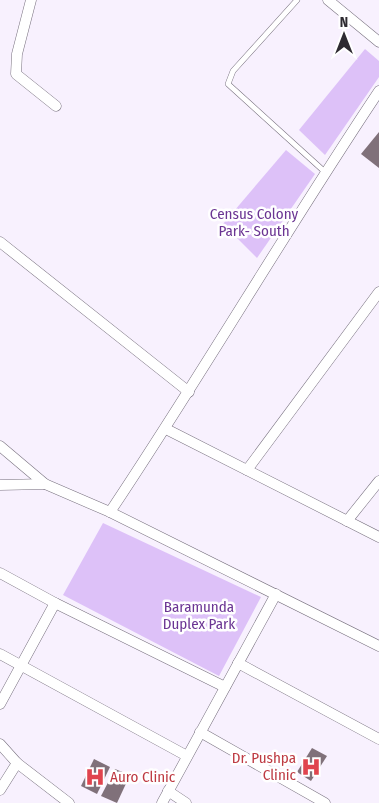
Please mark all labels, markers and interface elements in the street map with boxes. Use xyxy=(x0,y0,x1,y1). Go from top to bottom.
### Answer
north arrow xyxy=(319,10,369,60)
text: N xyxy=(340,14,348,31)
park label: Census Colony Park- South xyxy=(210,205,298,240)
park label: Baramunda Duplex Park xyxy=(163,598,235,633)
place label: Dr. Pushpa Clinic xyxy=(232,749,297,784)
hospital icon: Dr. Pushpa Clinic xyxy=(300,756,322,778)
hospital icon: Auro Clinic xyxy=(84,766,106,788)
place label: Auro Clinic xyxy=(110,768,176,786)

